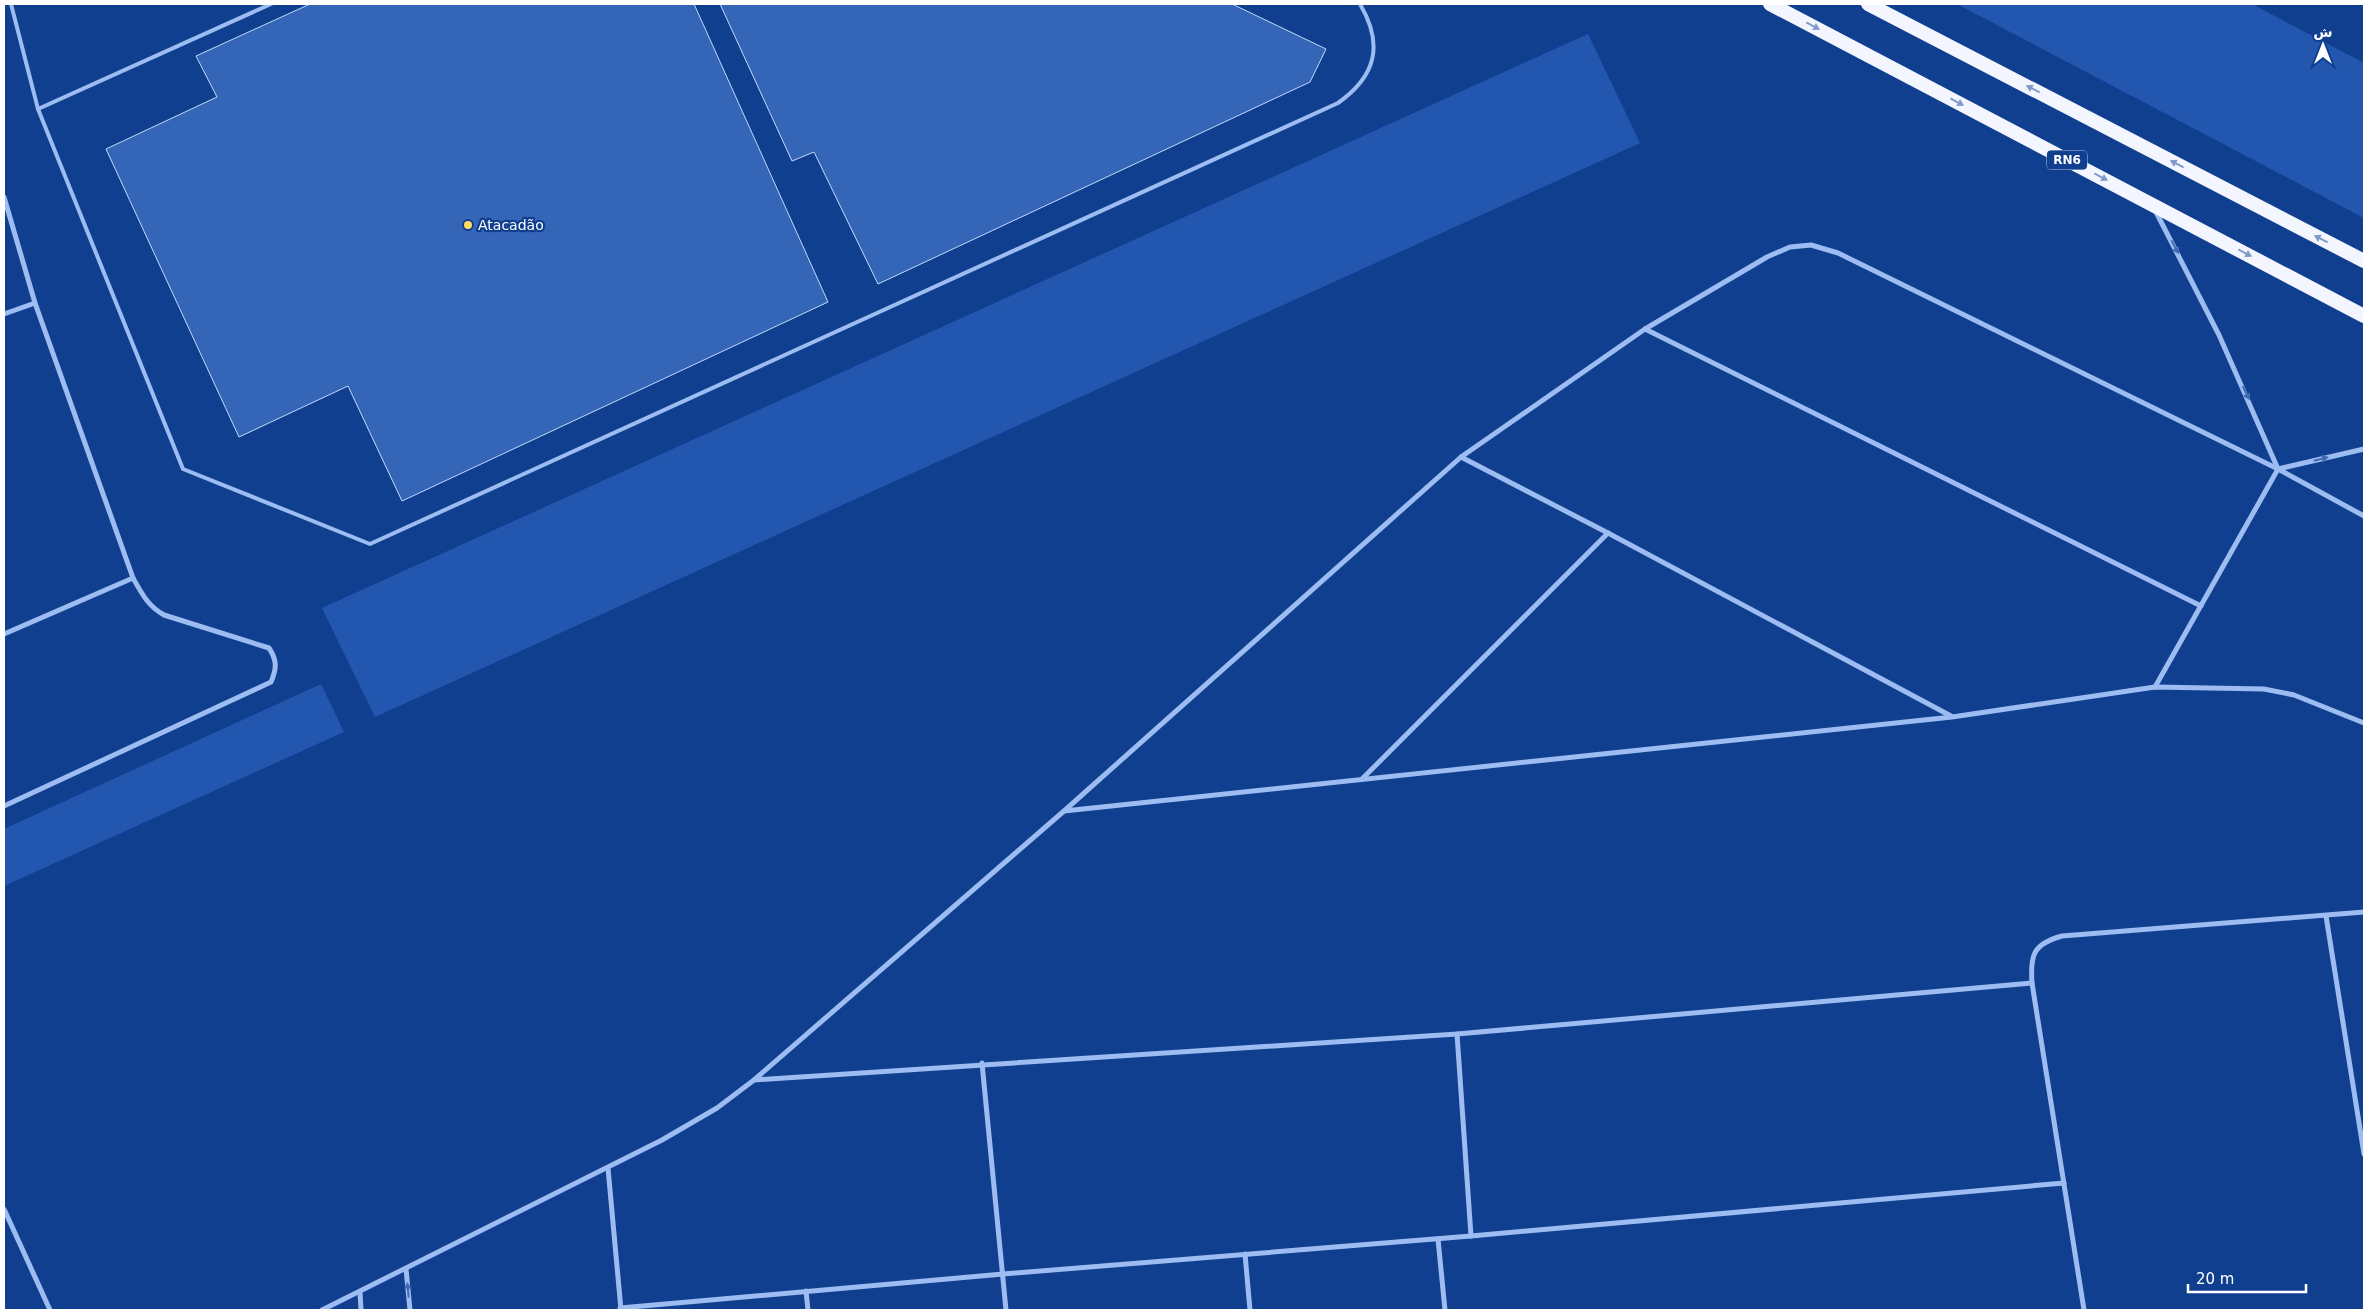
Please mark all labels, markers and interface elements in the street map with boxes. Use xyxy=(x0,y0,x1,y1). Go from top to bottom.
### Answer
north arrow xyxy=(2298,20,2348,70)
one-way arrow xyxy=(1806,22,1820,30)
text: ش xyxy=(2313,24,2333,40)
one-way arrow xyxy=(2025,85,2040,93)
one-way arrow xyxy=(1950,98,1964,106)
road number: RN6 xyxy=(2047,150,2087,170)
one-way arrow xyxy=(2170,160,2184,168)
one-way arrow xyxy=(2093,173,2108,181)
place label: Atacadão xyxy=(478,217,544,233)
marker: Atacadão xyxy=(462,219,474,231)
one-way arrow xyxy=(2314,235,2328,243)
one-way arrow xyxy=(2171,240,2179,254)
one-way arrow xyxy=(2237,249,2252,257)
one-way arrow xyxy=(2242,386,2250,400)
one-way arrow xyxy=(2314,455,2329,463)
scale bar xyxy=(2188,1262,2306,1294)
text: 20 m xyxy=(2196,1270,2234,1288)
one-way arrow xyxy=(404,1281,412,1297)

